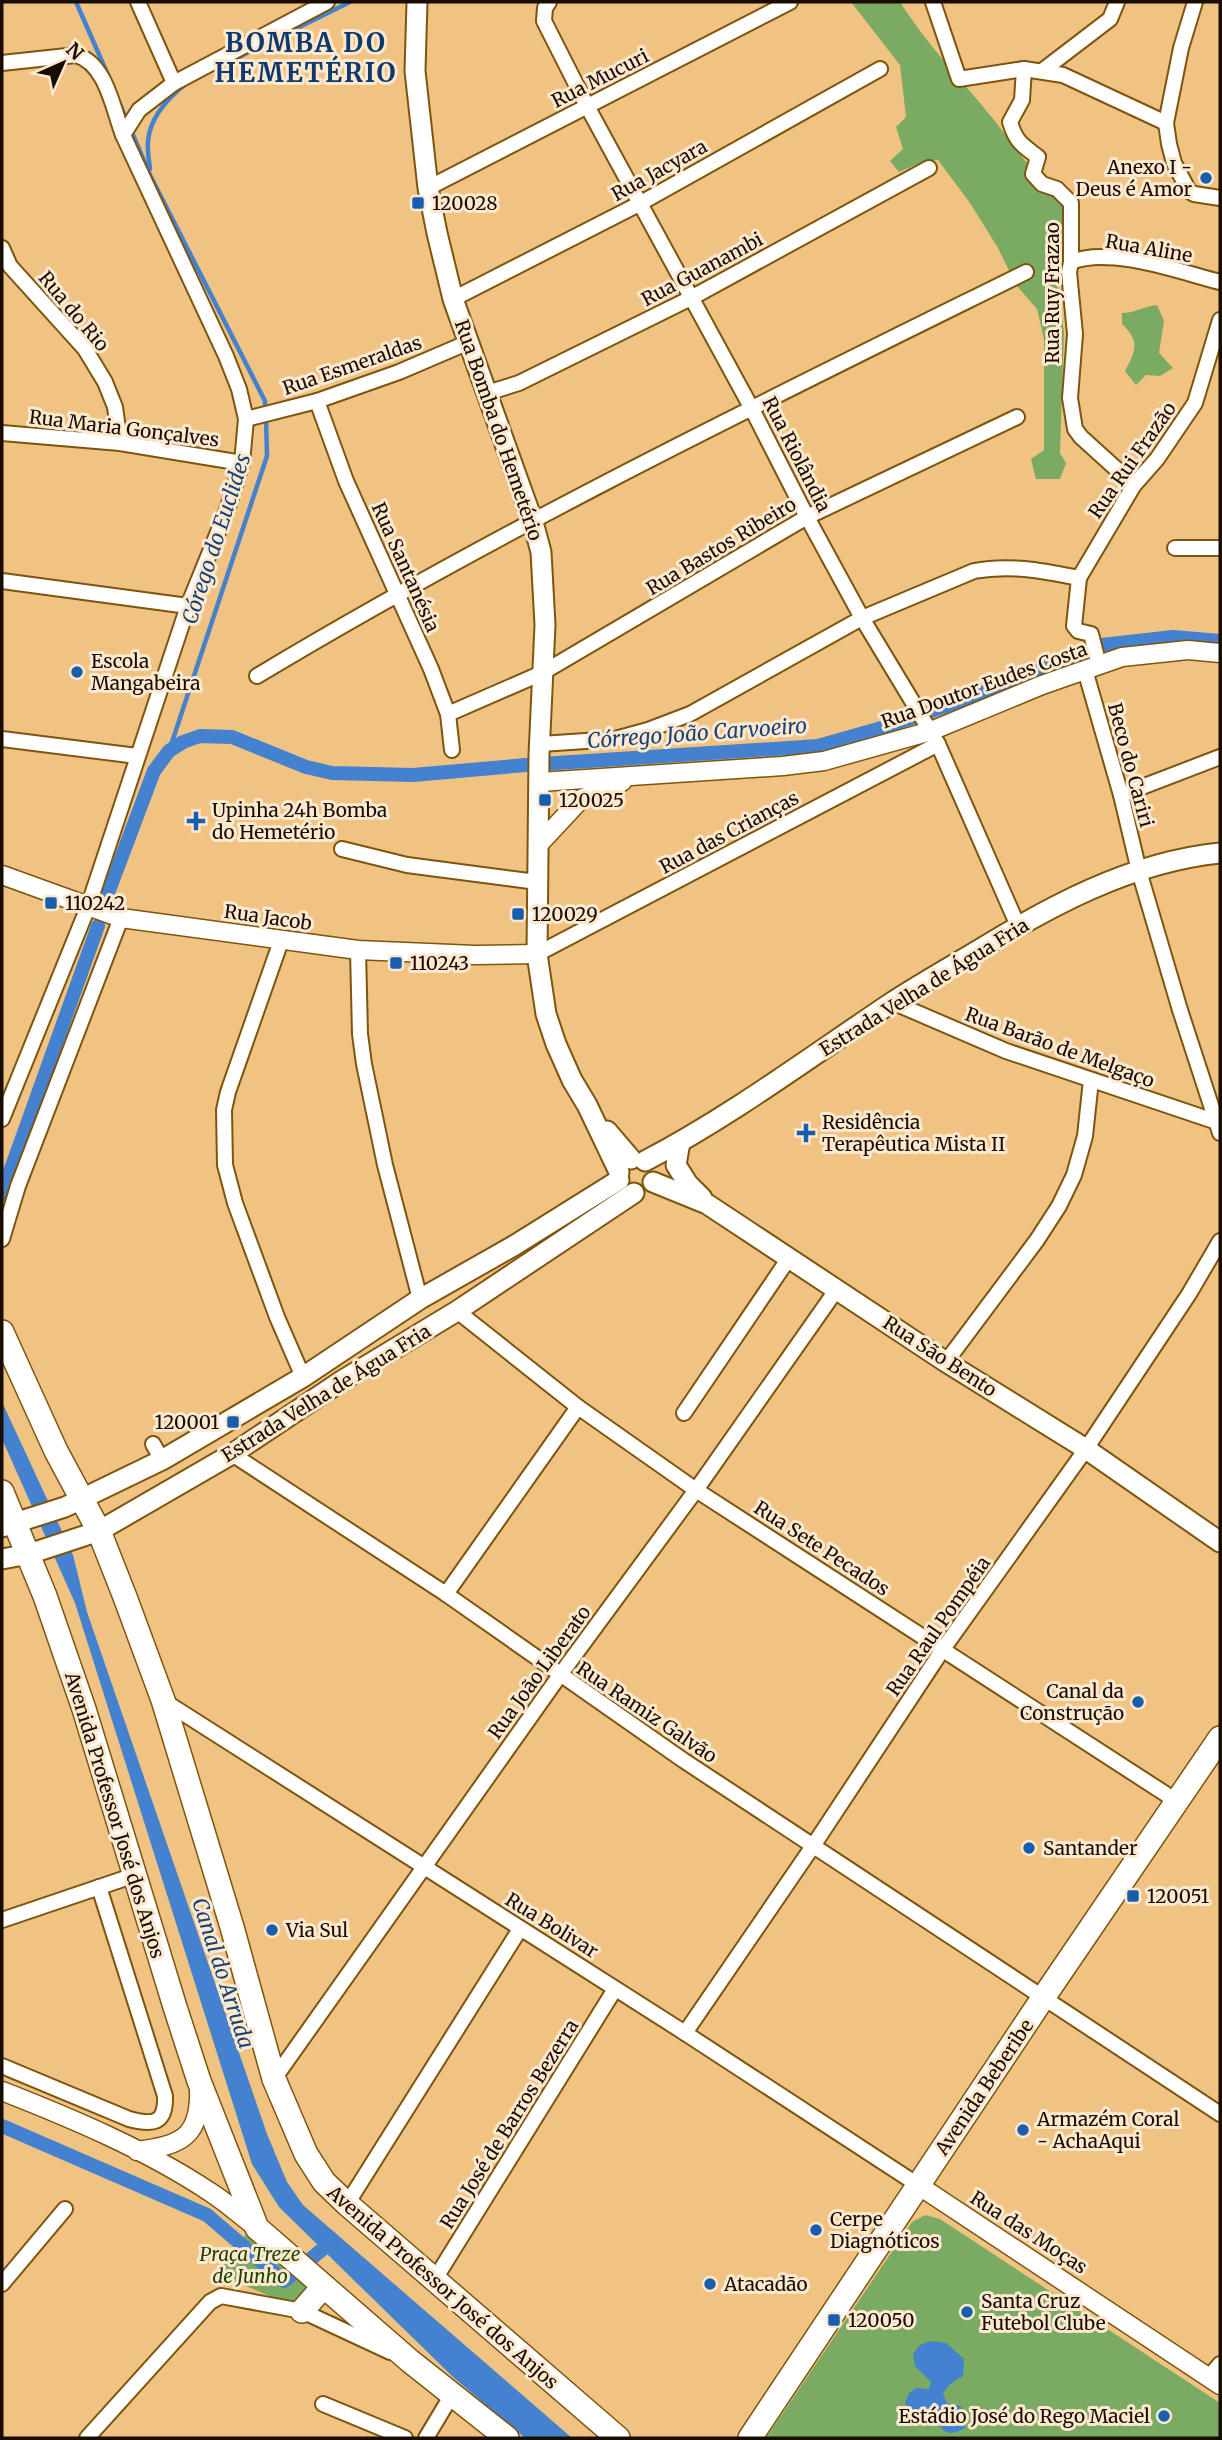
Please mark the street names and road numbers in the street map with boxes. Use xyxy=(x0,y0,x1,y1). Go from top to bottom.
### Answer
street label: Rua Mucuri xyxy=(547,43,653,113)
street label: Rua Jacyara xyxy=(607,134,711,206)
street label: Rua Ruy Frazao xyxy=(1040,222,1064,364)
street label: Rua Guanambi xyxy=(637,227,767,311)
street label: Rua Aline xyxy=(1104,229,1194,267)
street label: Rua do Rio xyxy=(34,266,114,356)
street label: Rua Bomba do Hemetério xyxy=(450,316,548,544)
street label: Rua Esmeraldas xyxy=(279,330,425,400)
street label: Rua Riolândia xyxy=(758,392,836,516)
street label: Rua Rui Frazão xyxy=(1083,397,1181,523)
street label: Rua Maria Gonçalves xyxy=(28,404,220,452)
street label: Rua Bastos Ribeiro xyxy=(642,492,800,600)
street label: Rua Santanésia xyxy=(367,498,445,636)
street label: Rua Doutor Eudes Costa xyxy=(878,637,1090,733)
street label: Beco do Cariri xyxy=(1103,700,1159,830)
street label: Rua das Crianças xyxy=(655,785,803,879)
street label: Rua Jacob xyxy=(223,899,313,935)
street label: Estrada Velha de Água Fria xyxy=(815,913,1033,1061)
street label: Rua Barão de Melgaço xyxy=(962,1002,1158,1092)
street label: Rua São Bento xyxy=(879,1310,1001,1402)
street label: Estrada Velha de Água Fria xyxy=(217,1319,435,1467)
street label: Rua Sete Pecados xyxy=(750,1495,894,1601)
street label: Rua Raul Pompéia xyxy=(881,1552,995,1700)
street label: Rua João Liberato xyxy=(483,1601,595,1743)
street label: Rua Ramiz Galvão xyxy=(572,1656,722,1768)
street label: Avenida Professor José dos Anjos xyxy=(60,1668,170,1961)
street label: Rua Bolivar xyxy=(501,1887,603,1963)
street label: Avenida Beberibe xyxy=(929,2014,1038,2160)
street label: Rua José de Barros Bezerra xyxy=(435,2015,583,2233)
street label: Avenida Professor José dos Anjos xyxy=(322,2179,563,2394)
street label: Rua das Moças xyxy=(966,2185,1092,2279)

